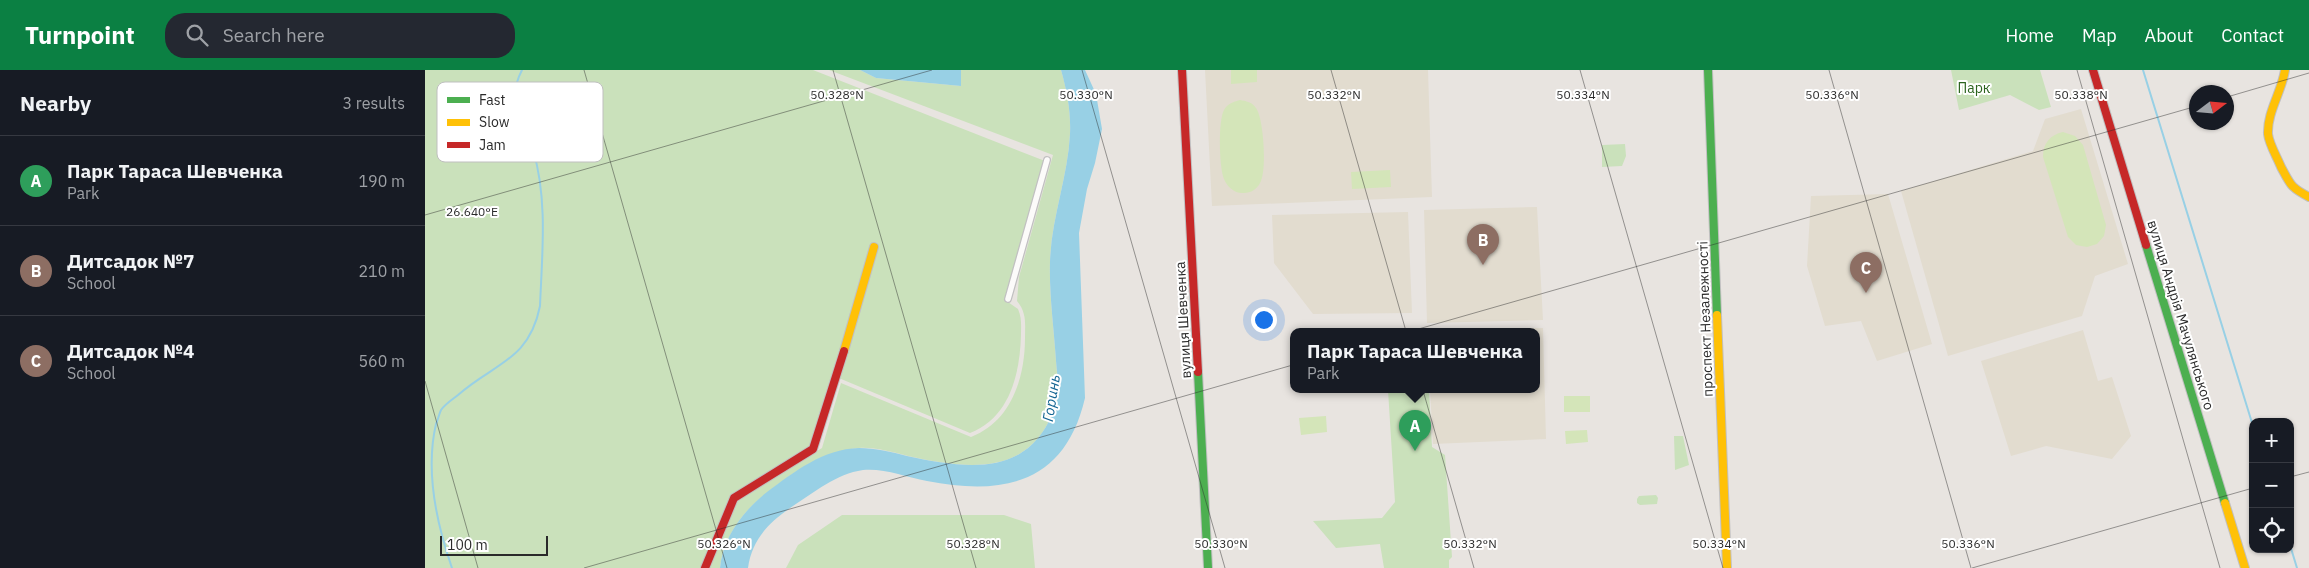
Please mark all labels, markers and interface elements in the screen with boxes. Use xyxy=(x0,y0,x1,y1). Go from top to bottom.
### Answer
search box xyxy=(165,13,515,58)
text: Turnpoint xyxy=(25,19,135,51)
icon: search xyxy=(183,21,211,49)
text: Search here xyxy=(223,23,325,47)
text: Home xyxy=(2006,24,2054,47)
text: Map xyxy=(2082,24,2117,47)
text: About xyxy=(2145,24,2193,47)
text: Contact xyxy=(2221,24,2284,47)
park label: Парк xyxy=(1958,79,1991,97)
legend xyxy=(437,82,603,162)
north arrow xyxy=(2189,85,2234,130)
text: 50.328°N xyxy=(810,87,864,102)
text: 50.330°N xyxy=(1059,87,1113,102)
text: 50.332°N xyxy=(1307,87,1361,102)
text: 50.334°N xyxy=(1556,87,1610,102)
text: 50.336°N xyxy=(1805,87,1859,102)
text: 50.338°N xyxy=(2054,87,2108,102)
text: Nearby xyxy=(20,89,91,117)
text: Fast xyxy=(479,91,505,109)
text: 3 results xyxy=(342,93,405,113)
text: Slow xyxy=(479,113,510,131)
text: Jam xyxy=(479,136,506,154)
text: Парк Тараса Шевченка xyxy=(67,159,283,183)
text: A xyxy=(31,171,41,191)
text: 190 m xyxy=(358,171,405,191)
text: Park xyxy=(67,183,99,203)
text: 26.640°E xyxy=(446,204,498,219)
street label: вулиця Андрія Мачулянського xyxy=(2143,218,2219,412)
pin: B xyxy=(1467,224,1499,265)
street label: проспект Незалежності xyxy=(1693,241,1717,397)
text: Дитсадок №7 xyxy=(67,249,194,273)
pin: C xyxy=(1850,252,1882,293)
text: B xyxy=(31,261,41,281)
text: 210 m xyxy=(358,261,405,281)
street label: вулиця Шевченка xyxy=(1171,261,1195,379)
text: School xyxy=(67,273,116,293)
your location xyxy=(1251,307,1277,333)
popup xyxy=(1290,328,1540,393)
text: Дитсадок №4 xyxy=(67,339,194,363)
text: Парк Тараса Шевченка xyxy=(1307,339,1523,363)
text: C xyxy=(31,351,41,371)
text: 560 m xyxy=(358,351,405,371)
text: School xyxy=(67,363,116,383)
text: Park xyxy=(1307,363,1339,383)
water label: Горинь xyxy=(1038,373,1064,423)
pin: A xyxy=(1399,410,1431,451)
map controls xyxy=(2249,418,2294,553)
button: + xyxy=(2249,418,2294,463)
button: − xyxy=(2249,463,2294,508)
button: locate xyxy=(2249,508,2294,553)
scale bar xyxy=(440,533,547,556)
text: 100 m xyxy=(447,536,488,554)
text: 50.326°N xyxy=(697,536,751,551)
text: 50.328°N xyxy=(946,536,1000,551)
text: 50.330°N xyxy=(1194,536,1248,551)
text: 50.332°N xyxy=(1443,536,1497,551)
text: 50.334°N xyxy=(1692,536,1746,551)
text: 50.336°N xyxy=(1941,536,1995,551)

